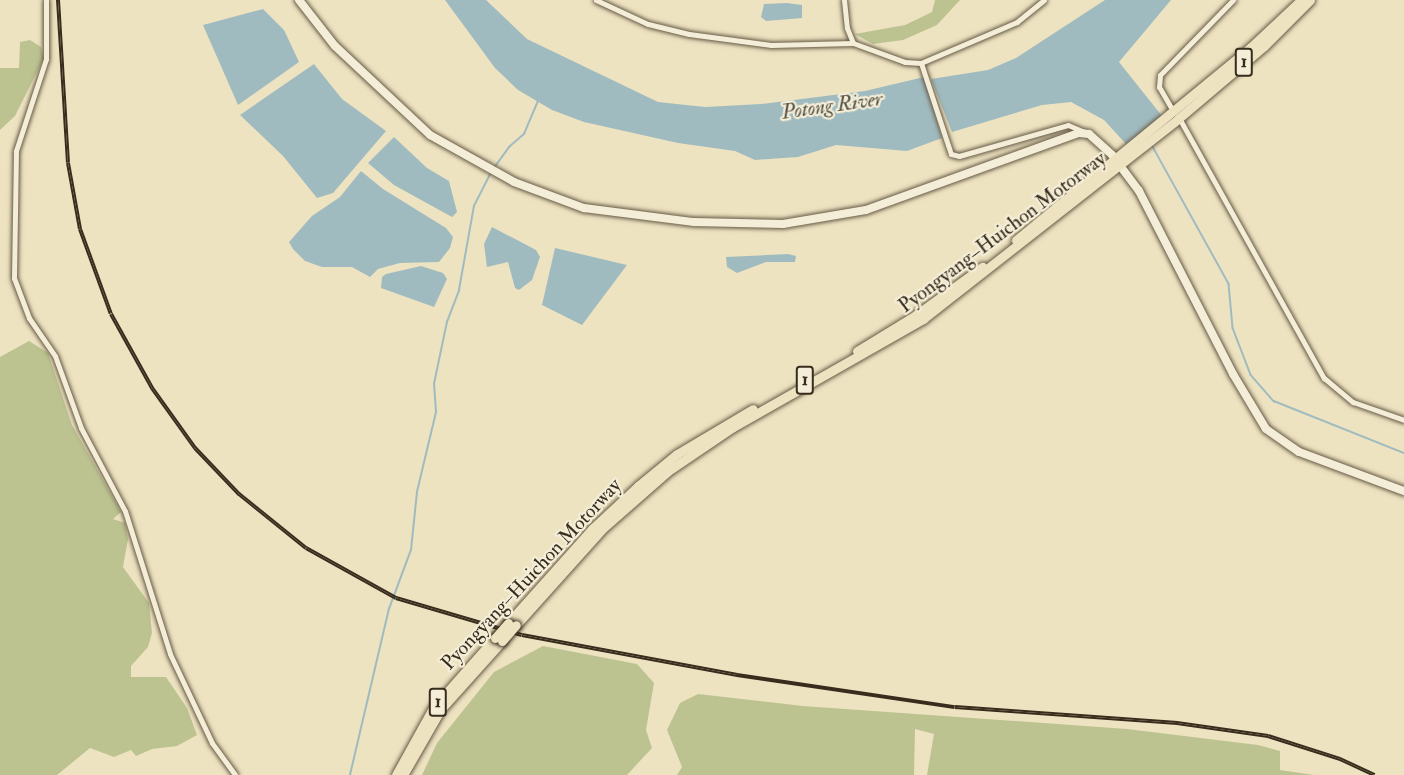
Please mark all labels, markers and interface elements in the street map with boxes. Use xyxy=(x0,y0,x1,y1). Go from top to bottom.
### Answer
road number: 1 xyxy=(1234,47,1254,77)
water label: Potong River xyxy=(780,86,884,126)
street label: Pyongyang–Huichon Motorway xyxy=(894,146,1110,318)
road number: 1 xyxy=(794,365,816,395)
street label: Pyongyang–Huichon Motorway xyxy=(436,473,626,675)
road number: 1 xyxy=(428,687,448,717)

